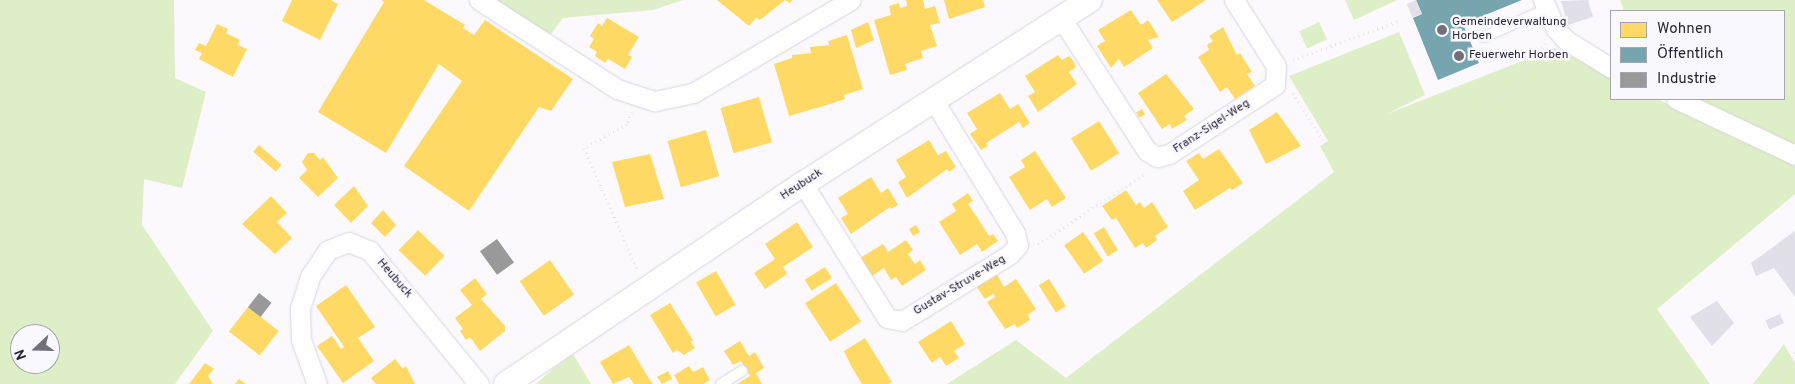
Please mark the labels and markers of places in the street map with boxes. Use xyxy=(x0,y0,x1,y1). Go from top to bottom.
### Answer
place label: Gemeindeverwaltung Horben xyxy=(1452,16,1567,44)
marker: Gemeindeverwaltung Horben xyxy=(1436,24,1448,36)
place label: Feuerwehr Horben xyxy=(1469,49,1568,63)
marker: Feuerwehr Horben xyxy=(1453,50,1465,62)

